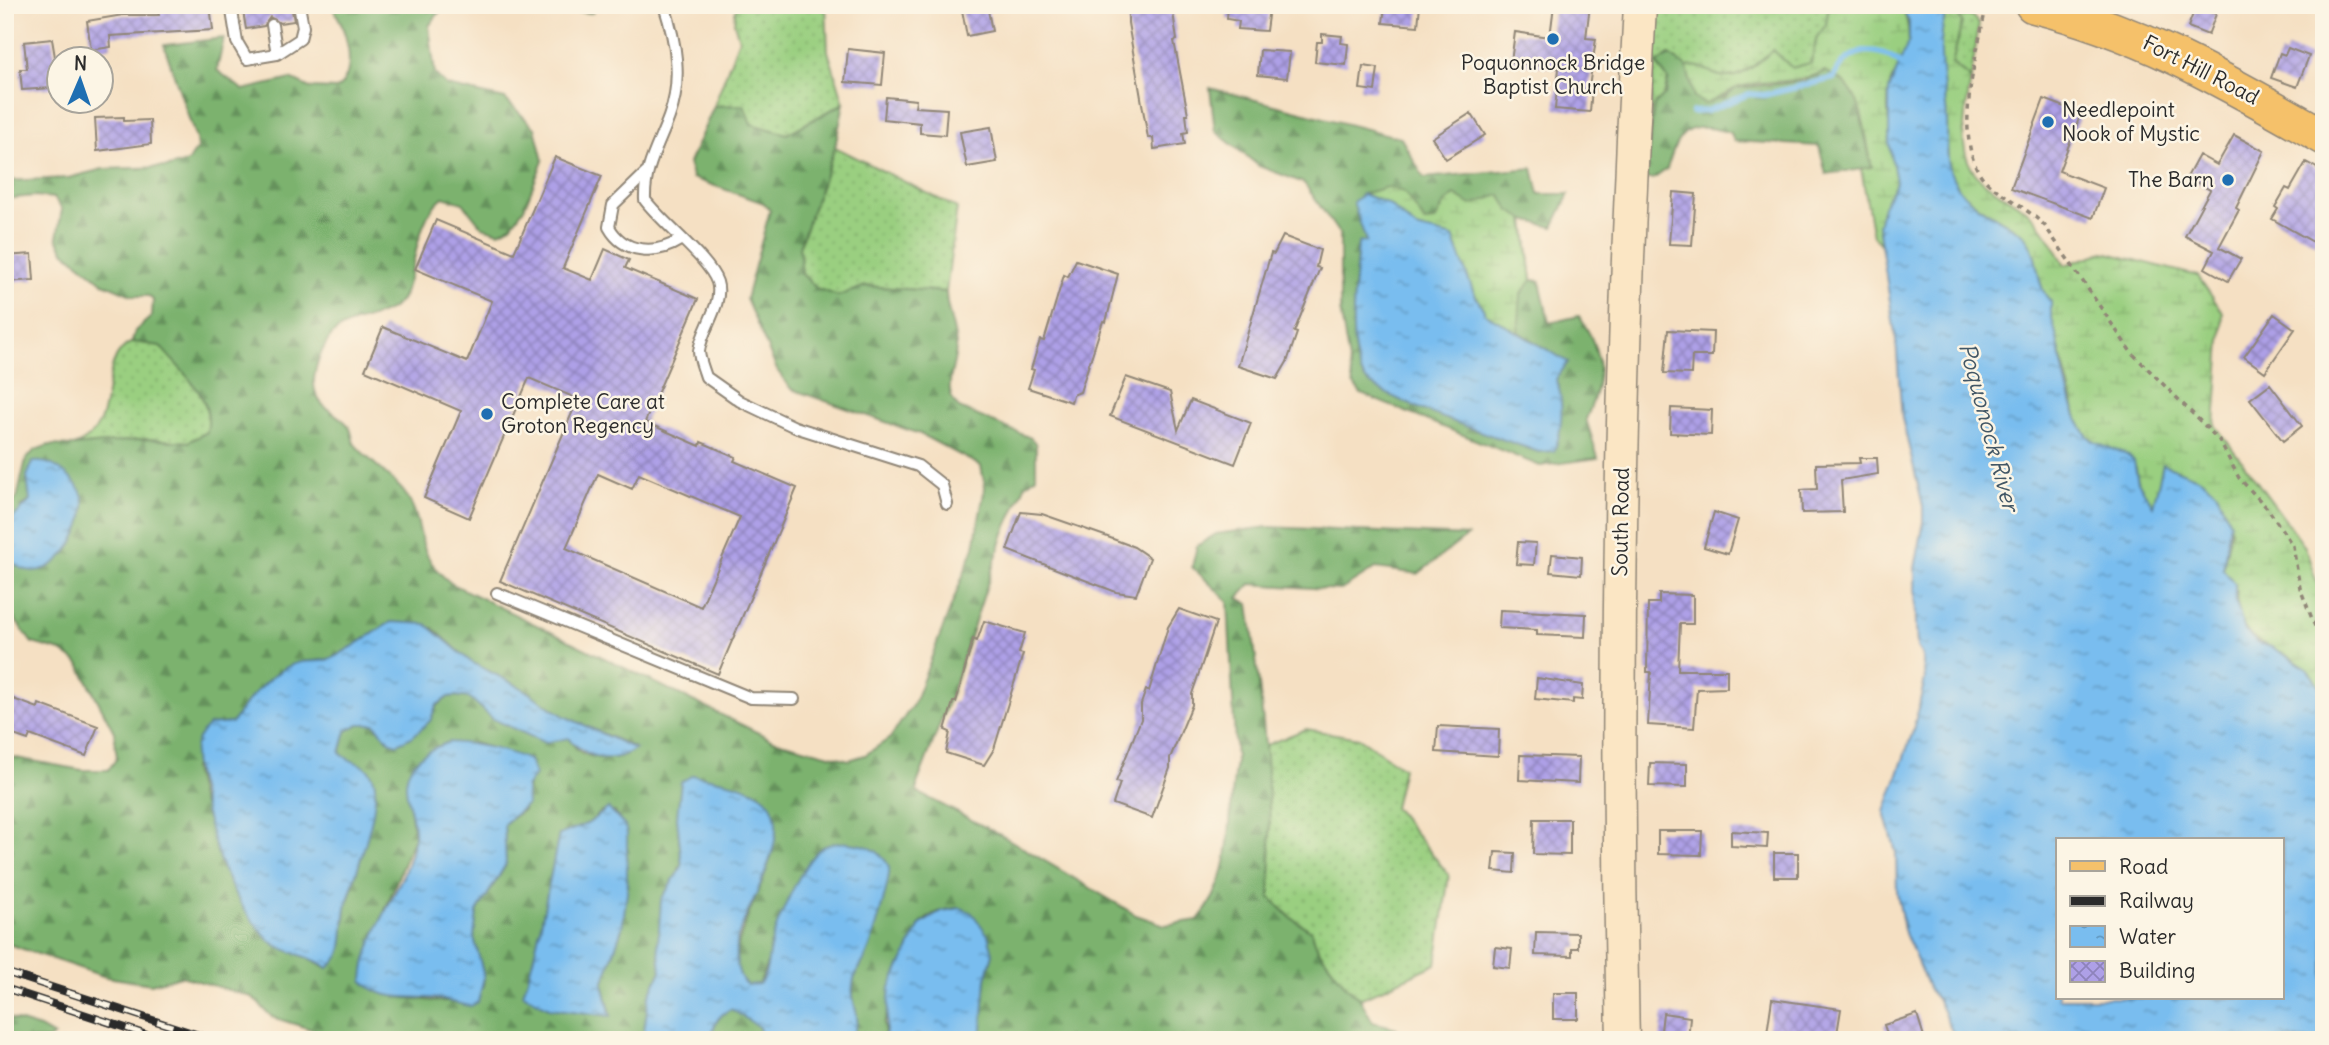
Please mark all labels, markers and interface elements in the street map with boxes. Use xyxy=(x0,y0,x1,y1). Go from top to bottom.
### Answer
street label: Fort Hill Road xyxy=(2139,29,2264,110)
marker: Poquonnock Bridge Baptist Church xyxy=(1545,31,1561,47)
north arrow xyxy=(46,46,116,116)
place label: Poquonnock Bridge Baptist Church xyxy=(1461,49,1645,100)
text: N xyxy=(74,51,88,75)
place label: Needlepoint Nook of Mystic xyxy=(2062,96,2200,147)
marker: Needlepoint Nook of Mystic xyxy=(2040,114,2056,130)
place label: The Barn xyxy=(2128,166,2214,193)
marker: The Barn xyxy=(2220,172,2236,188)
water label: Poquonock River xyxy=(1953,340,2027,517)
place label: Complete Care at Groton Regency xyxy=(501,388,665,439)
marker: Complete Care at Groton Regency xyxy=(479,406,495,422)
street label: South Road xyxy=(1606,467,1635,577)
legend xyxy=(2056,838,2284,1000)
text: Road xyxy=(2119,853,2168,880)
text: Railway xyxy=(2119,887,2194,914)
text: Water xyxy=(2119,923,2177,950)
text: Building xyxy=(2119,957,2195,984)

